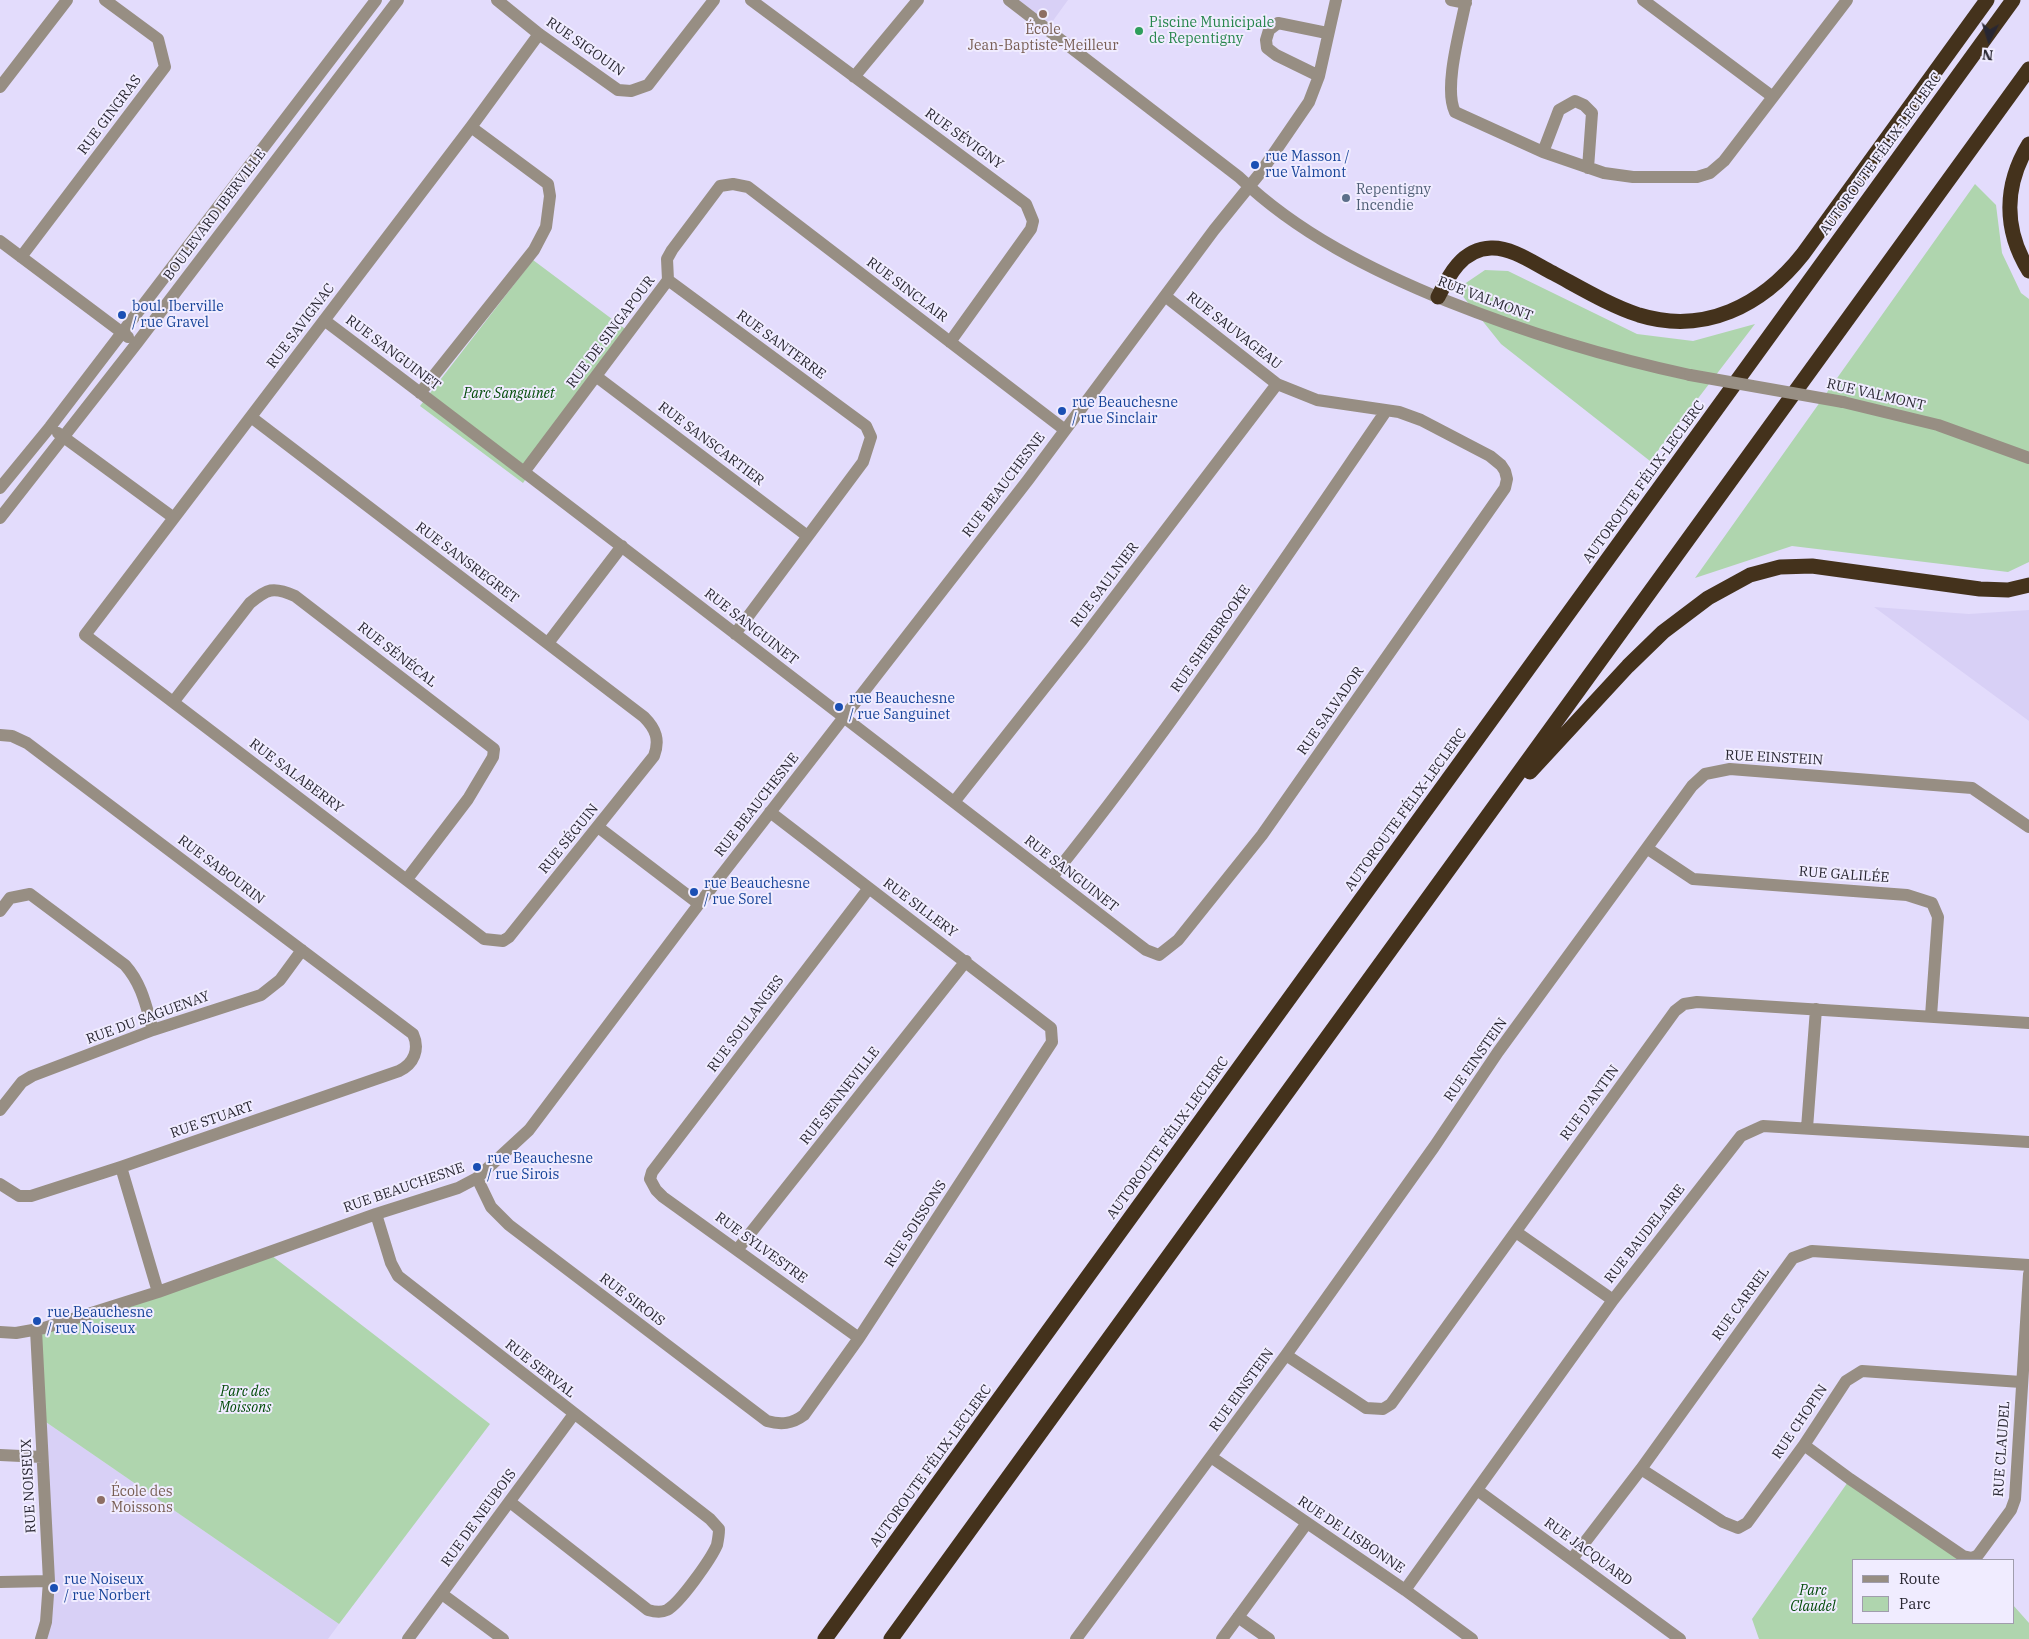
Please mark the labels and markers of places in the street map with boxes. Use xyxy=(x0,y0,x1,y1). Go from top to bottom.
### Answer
marker: École Jean-Baptiste-Meilleur xyxy=(1037,8,1049,20)
place label: Piscine Municipale de Repentigny xyxy=(1149,15,1274,48)
place label: École Jean-Baptiste-Meilleur xyxy=(968,22,1118,54)
marker: Piscine Municipale de Repentigny xyxy=(1133,25,1145,37)
place label: rue Masson / rue Valmont xyxy=(1265,149,1350,182)
marker: rue Masson / rue Valmont xyxy=(1249,159,1261,171)
place label: Repentigny Incendie xyxy=(1356,182,1431,214)
marker: Repentigny Incendie xyxy=(1340,192,1352,204)
place label: boul. Iberville / rue Gravel xyxy=(132,299,224,332)
marker: boul. Iberville / rue Gravel xyxy=(116,309,128,321)
place label: rue Beauchesne / rue Sinclair xyxy=(1072,395,1178,428)
marker: rue Beauchesne / rue Sinclair xyxy=(1056,405,1068,417)
place label: rue Beauchesne / rue Sanguinet xyxy=(849,691,955,724)
marker: rue Beauchesne / rue Sanguinet xyxy=(833,701,845,713)
place label: rue Beauchesne / rue Sorel xyxy=(704,876,810,909)
marker: rue Beauchesne / rue Sorel xyxy=(688,886,700,898)
place label: rue Beauchesne / rue Sirois xyxy=(487,1151,593,1184)
marker: rue Beauchesne / rue Sirois xyxy=(471,1161,483,1173)
place label: rue Beauchesne / rue Noiseux xyxy=(47,1305,153,1338)
marker: rue Beauchesne / rue Noiseux xyxy=(31,1315,43,1327)
place label: École des Moissons xyxy=(111,1484,173,1516)
marker: École des Moissons xyxy=(95,1494,107,1506)
place label: rue Noiseux / rue Norbert xyxy=(64,1572,150,1604)
marker: rue Noiseux / rue Norbert xyxy=(48,1582,60,1594)

